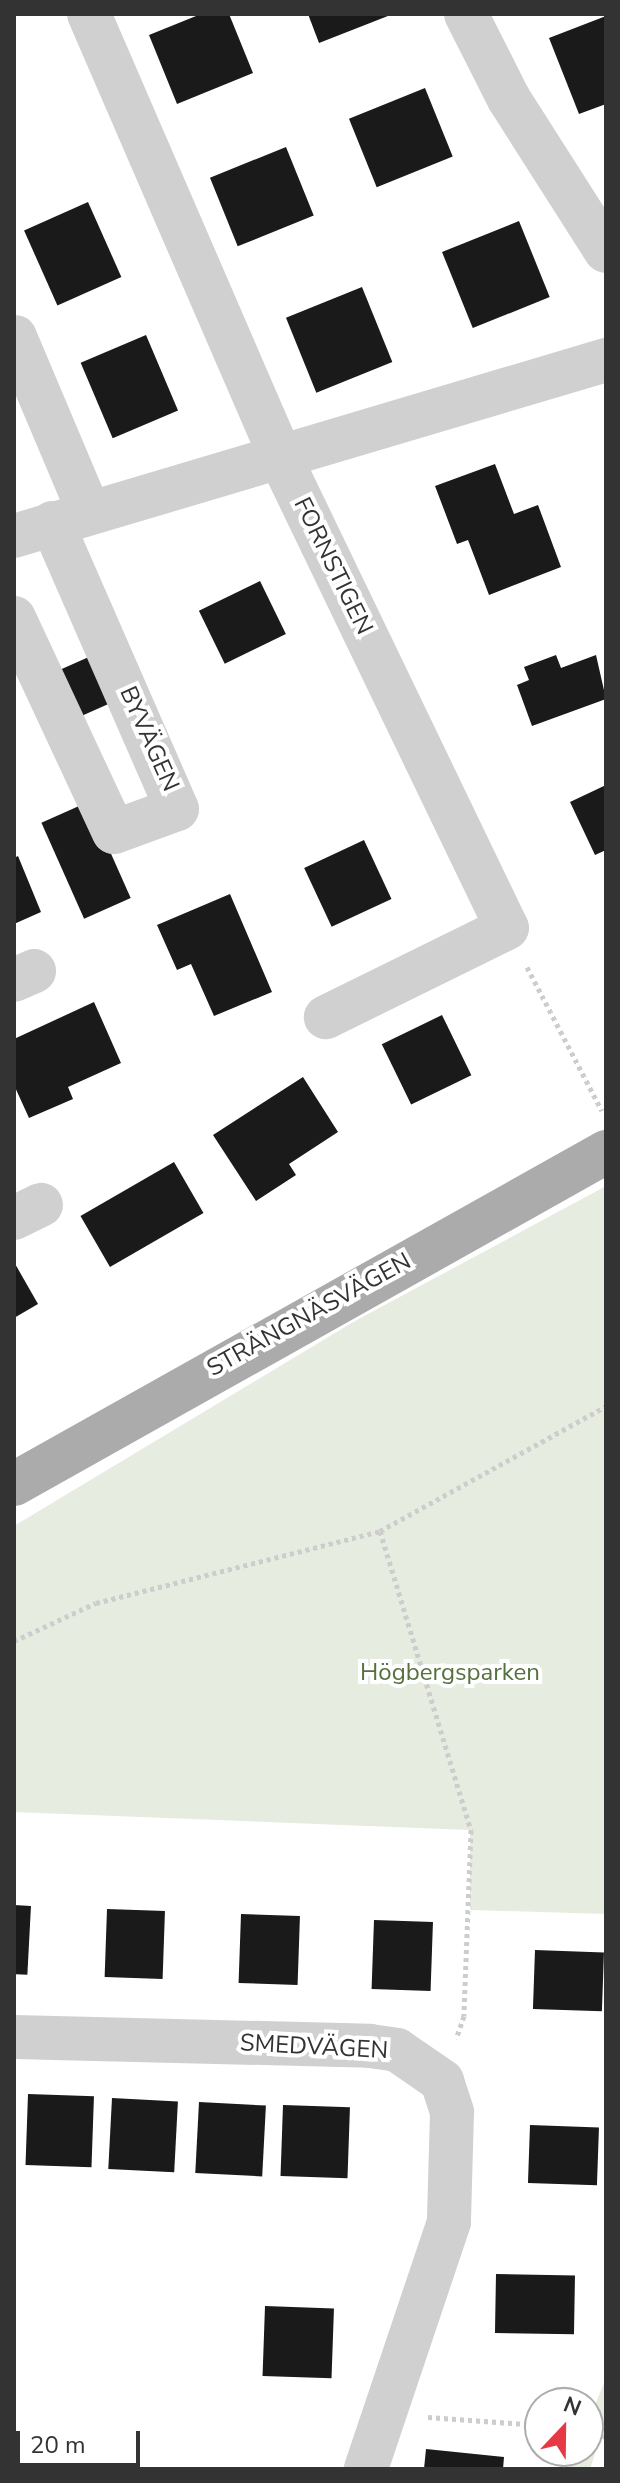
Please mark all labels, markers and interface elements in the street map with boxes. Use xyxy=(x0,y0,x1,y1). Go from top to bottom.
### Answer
street label: FORNSTIGEN xyxy=(287,493,379,639)
street label: BYVÄGEN xyxy=(113,682,185,796)
street label: STRÄNGNÄSVÄGEN xyxy=(202,1247,416,1383)
park label: Högbergsparken xyxy=(360,1659,540,1687)
street label: SMEDVÄGEN xyxy=(239,2029,389,2065)
north arrow xyxy=(524,2387,604,2467)
text: N xyxy=(559,2390,585,2424)
scale bar xyxy=(20,2415,144,2465)
text: 20 m xyxy=(30,2429,86,2461)

